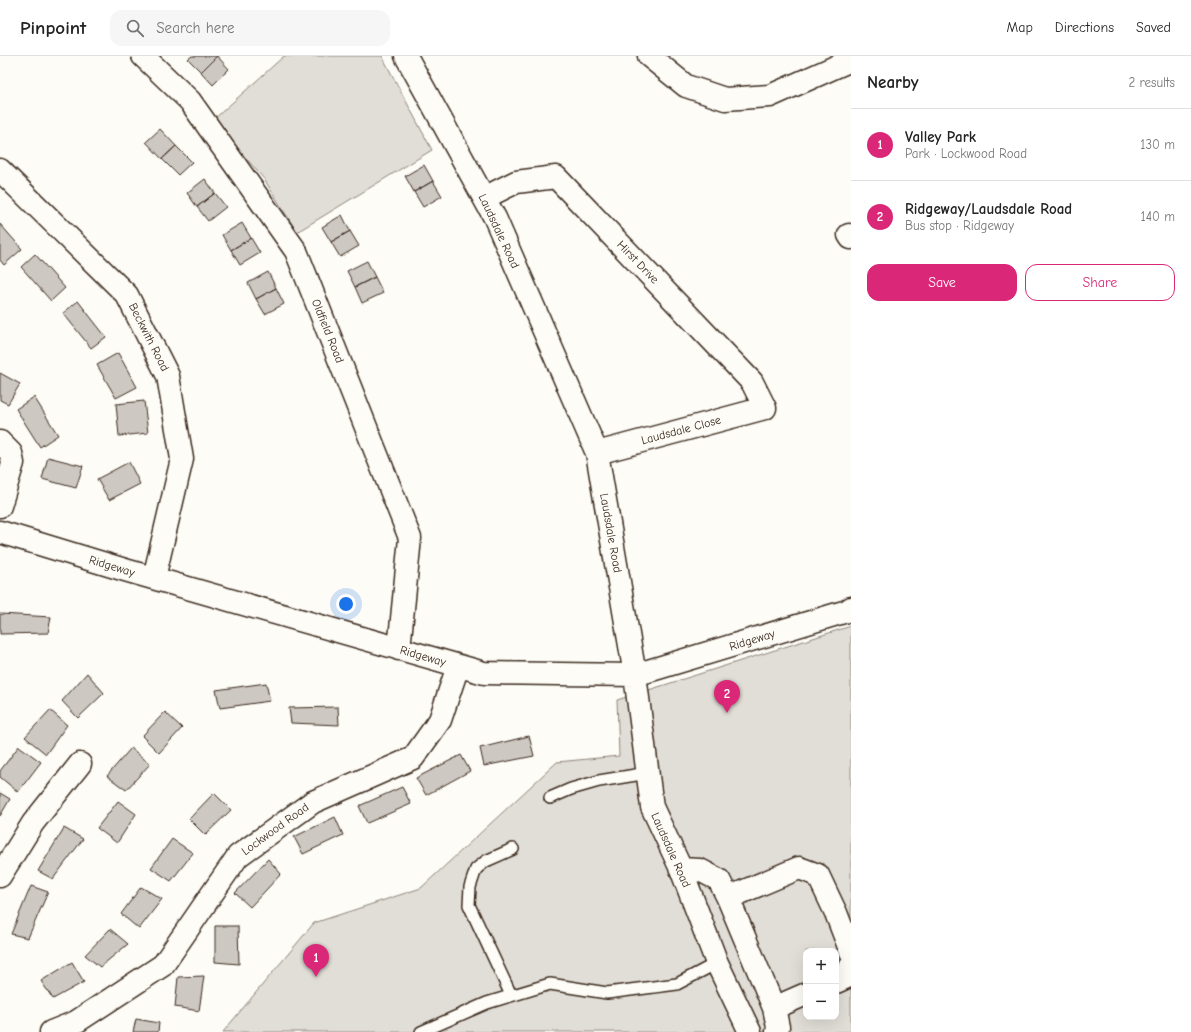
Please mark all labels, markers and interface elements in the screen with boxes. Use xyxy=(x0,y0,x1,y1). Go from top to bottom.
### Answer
search box xyxy=(110,10,390,46)
text: Pinpoint xyxy=(20,17,86,39)
icon: search xyxy=(124,17,146,39)
text: Search here xyxy=(156,19,234,37)
text: Map xyxy=(1006,19,1033,36)
text: Directions xyxy=(1055,19,1114,36)
text: Saved xyxy=(1136,19,1171,36)
text: Nearby xyxy=(867,73,918,92)
text: 2 results xyxy=(1128,75,1175,90)
text: Valley Park xyxy=(905,128,976,146)
text: 1 xyxy=(877,137,883,152)
text: 130 m xyxy=(1140,137,1175,152)
text: Park · Lockwood Road xyxy=(905,146,1027,161)
street label: Laudsdale Road xyxy=(476,192,522,270)
text: Ridgeway/Laudsdale Road xyxy=(905,200,1072,218)
text: 2 xyxy=(877,209,883,224)
text: 140 m xyxy=(1141,209,1175,224)
text: Bus stop · Ridgeway xyxy=(905,218,1014,233)
street label: Hirst Drive xyxy=(614,238,662,286)
button: Save xyxy=(867,264,1017,301)
button: Share xyxy=(1025,264,1175,301)
street label: Oldfield Road xyxy=(309,297,347,365)
street label: Beckwith Road xyxy=(126,301,172,373)
street label: Laudsdale Close xyxy=(640,413,722,447)
street label: Laudsdale Road xyxy=(597,492,625,574)
street label: Ridgeway xyxy=(87,552,137,580)
your location xyxy=(336,594,356,614)
street label: Ridgeway xyxy=(727,626,777,654)
street label: Ridgeway xyxy=(398,643,448,669)
pin: 2 xyxy=(714,680,740,713)
street label: Lockwood Road xyxy=(239,800,311,858)
street label: Laudsdale Road xyxy=(648,810,694,890)
pin: 1 xyxy=(303,944,329,977)
map controls xyxy=(803,948,839,1020)
button: + xyxy=(803,948,839,984)
button: − xyxy=(803,984,839,1020)

